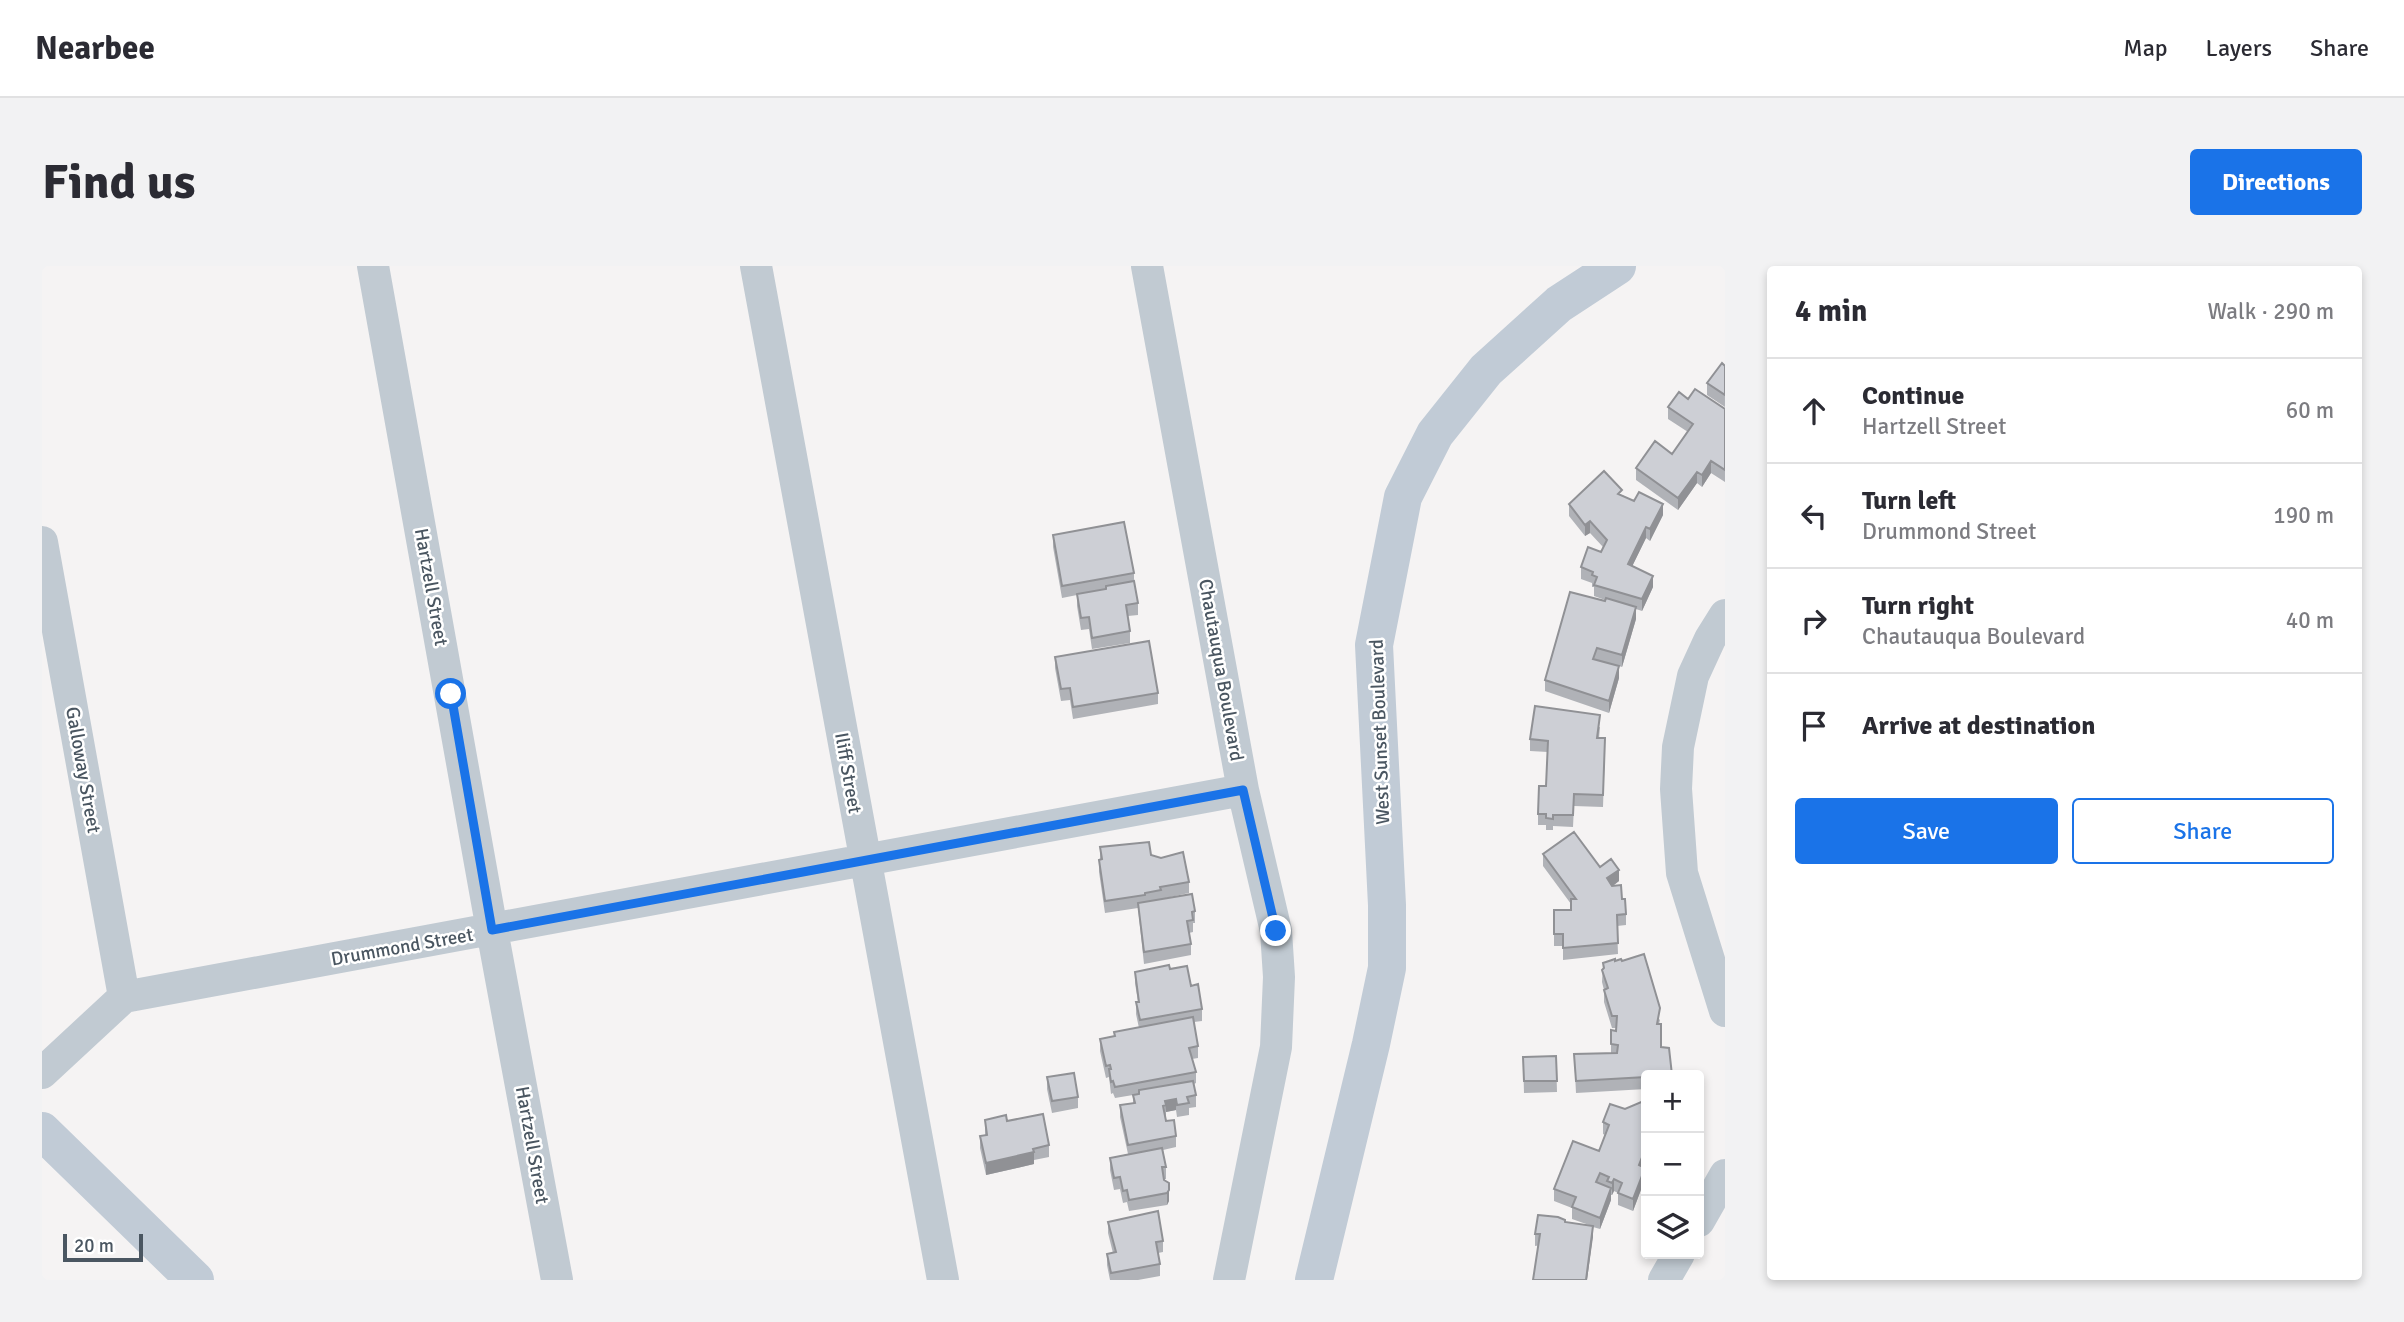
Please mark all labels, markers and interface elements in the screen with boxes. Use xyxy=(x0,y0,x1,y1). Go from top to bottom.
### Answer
text: Nearbee xyxy=(35,28,155,69)
text: Map xyxy=(2123,33,2168,63)
text: Layers xyxy=(2206,33,2272,63)
text: Share xyxy=(2310,33,2369,63)
button: Directions xyxy=(2190,149,2362,215)
text: Find us xyxy=(42,152,195,212)
text: 4 min xyxy=(1795,293,1867,330)
text: Walk · 290 m xyxy=(2208,297,2334,326)
text: Continue xyxy=(1862,380,1964,412)
icon: ahead xyxy=(1795,392,1833,430)
text: 60 m xyxy=(2286,396,2334,425)
text: Hartzell Street xyxy=(1862,412,2006,441)
text: Turn left xyxy=(1862,485,1956,517)
icon: left xyxy=(1795,497,1833,535)
text: 190 m xyxy=(2273,501,2334,530)
text: Drummond Street xyxy=(1862,517,2036,546)
street label: Hartzell Street xyxy=(409,526,453,648)
street label: Chautauqua Boulevard xyxy=(1193,577,1249,763)
text: Turn right xyxy=(1862,590,1974,622)
icon: right xyxy=(1795,602,1833,640)
text: 40 m xyxy=(2286,606,2334,635)
text: Chautauqua Boulevard xyxy=(1862,622,2085,651)
street label: West Sunset Boulevard xyxy=(1365,639,1395,825)
route start xyxy=(435,678,466,709)
street label: Galloway Street xyxy=(60,705,106,835)
icon: arrive xyxy=(1795,707,1833,745)
text: Arrive at destination xyxy=(1862,710,2095,742)
street label: Iliff Street xyxy=(829,731,867,816)
button: Save xyxy=(1795,798,2058,864)
button: Share xyxy=(2072,798,2334,864)
route end xyxy=(1260,915,1291,946)
street label: Drummond Street xyxy=(329,923,475,971)
map controls xyxy=(1641,1070,1704,1259)
button: + xyxy=(1641,1070,1704,1133)
street label: Hartzell Street xyxy=(510,1084,554,1206)
button: − xyxy=(1641,1133,1704,1196)
button: layers xyxy=(1641,1196,1704,1259)
scale bar xyxy=(63,1231,144,1263)
text: 20 m xyxy=(74,1234,114,1258)

